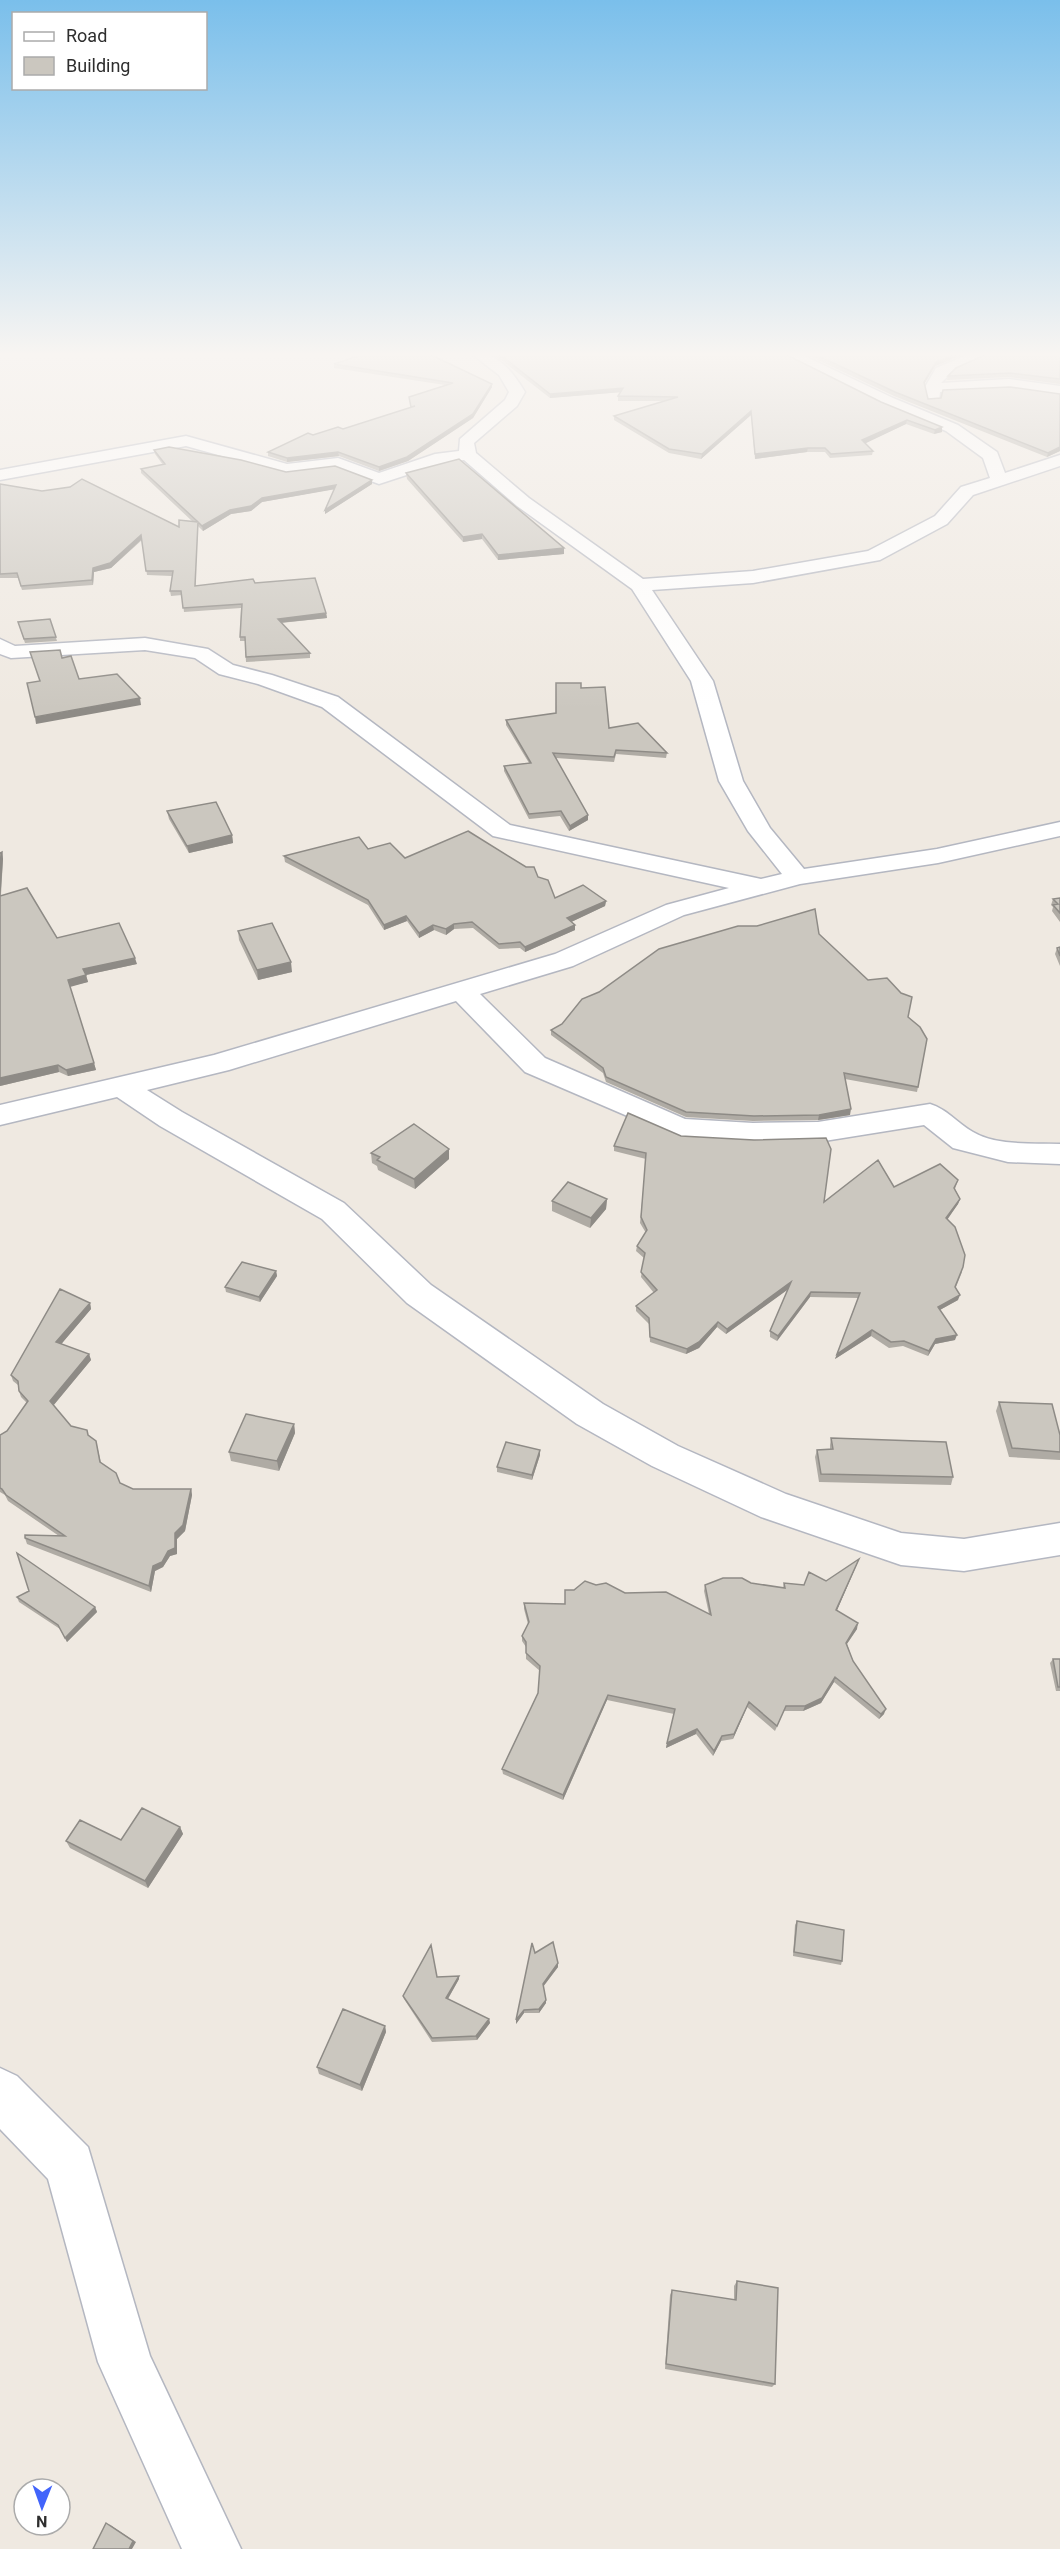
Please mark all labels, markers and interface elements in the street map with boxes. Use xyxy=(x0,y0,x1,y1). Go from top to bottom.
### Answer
legend xyxy=(12,12,207,90)
text: Road xyxy=(66,25,107,46)
text: Building xyxy=(66,55,130,76)
north arrow xyxy=(12,2477,72,2537)
text: N xyxy=(36,2512,48,2531)

